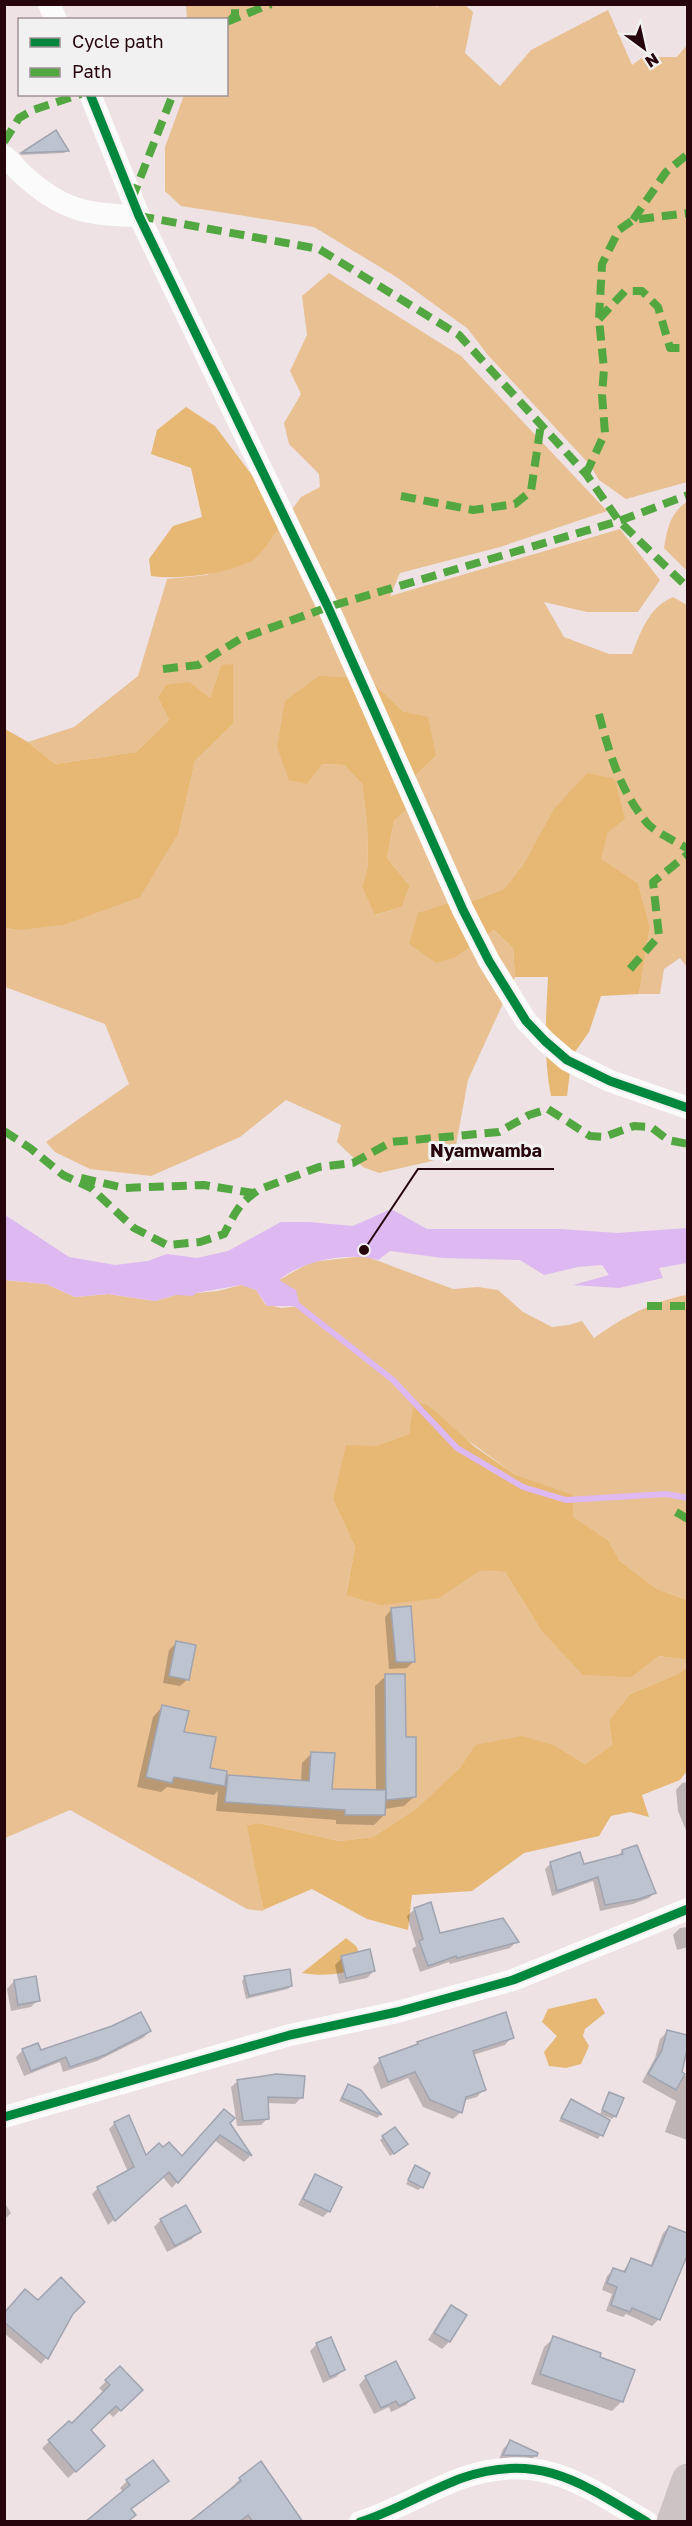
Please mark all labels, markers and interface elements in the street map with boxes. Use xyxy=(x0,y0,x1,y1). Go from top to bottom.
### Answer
legend xyxy=(18,18,228,96)
north arrow xyxy=(614,18,674,78)
text: Cycle path xyxy=(72,30,164,52)
text: N xyxy=(642,49,663,72)
text: Path xyxy=(72,60,112,82)
callout: Nyamwamba xyxy=(418,1133,554,1169)
text: Nyamwamba xyxy=(430,1139,542,1161)

